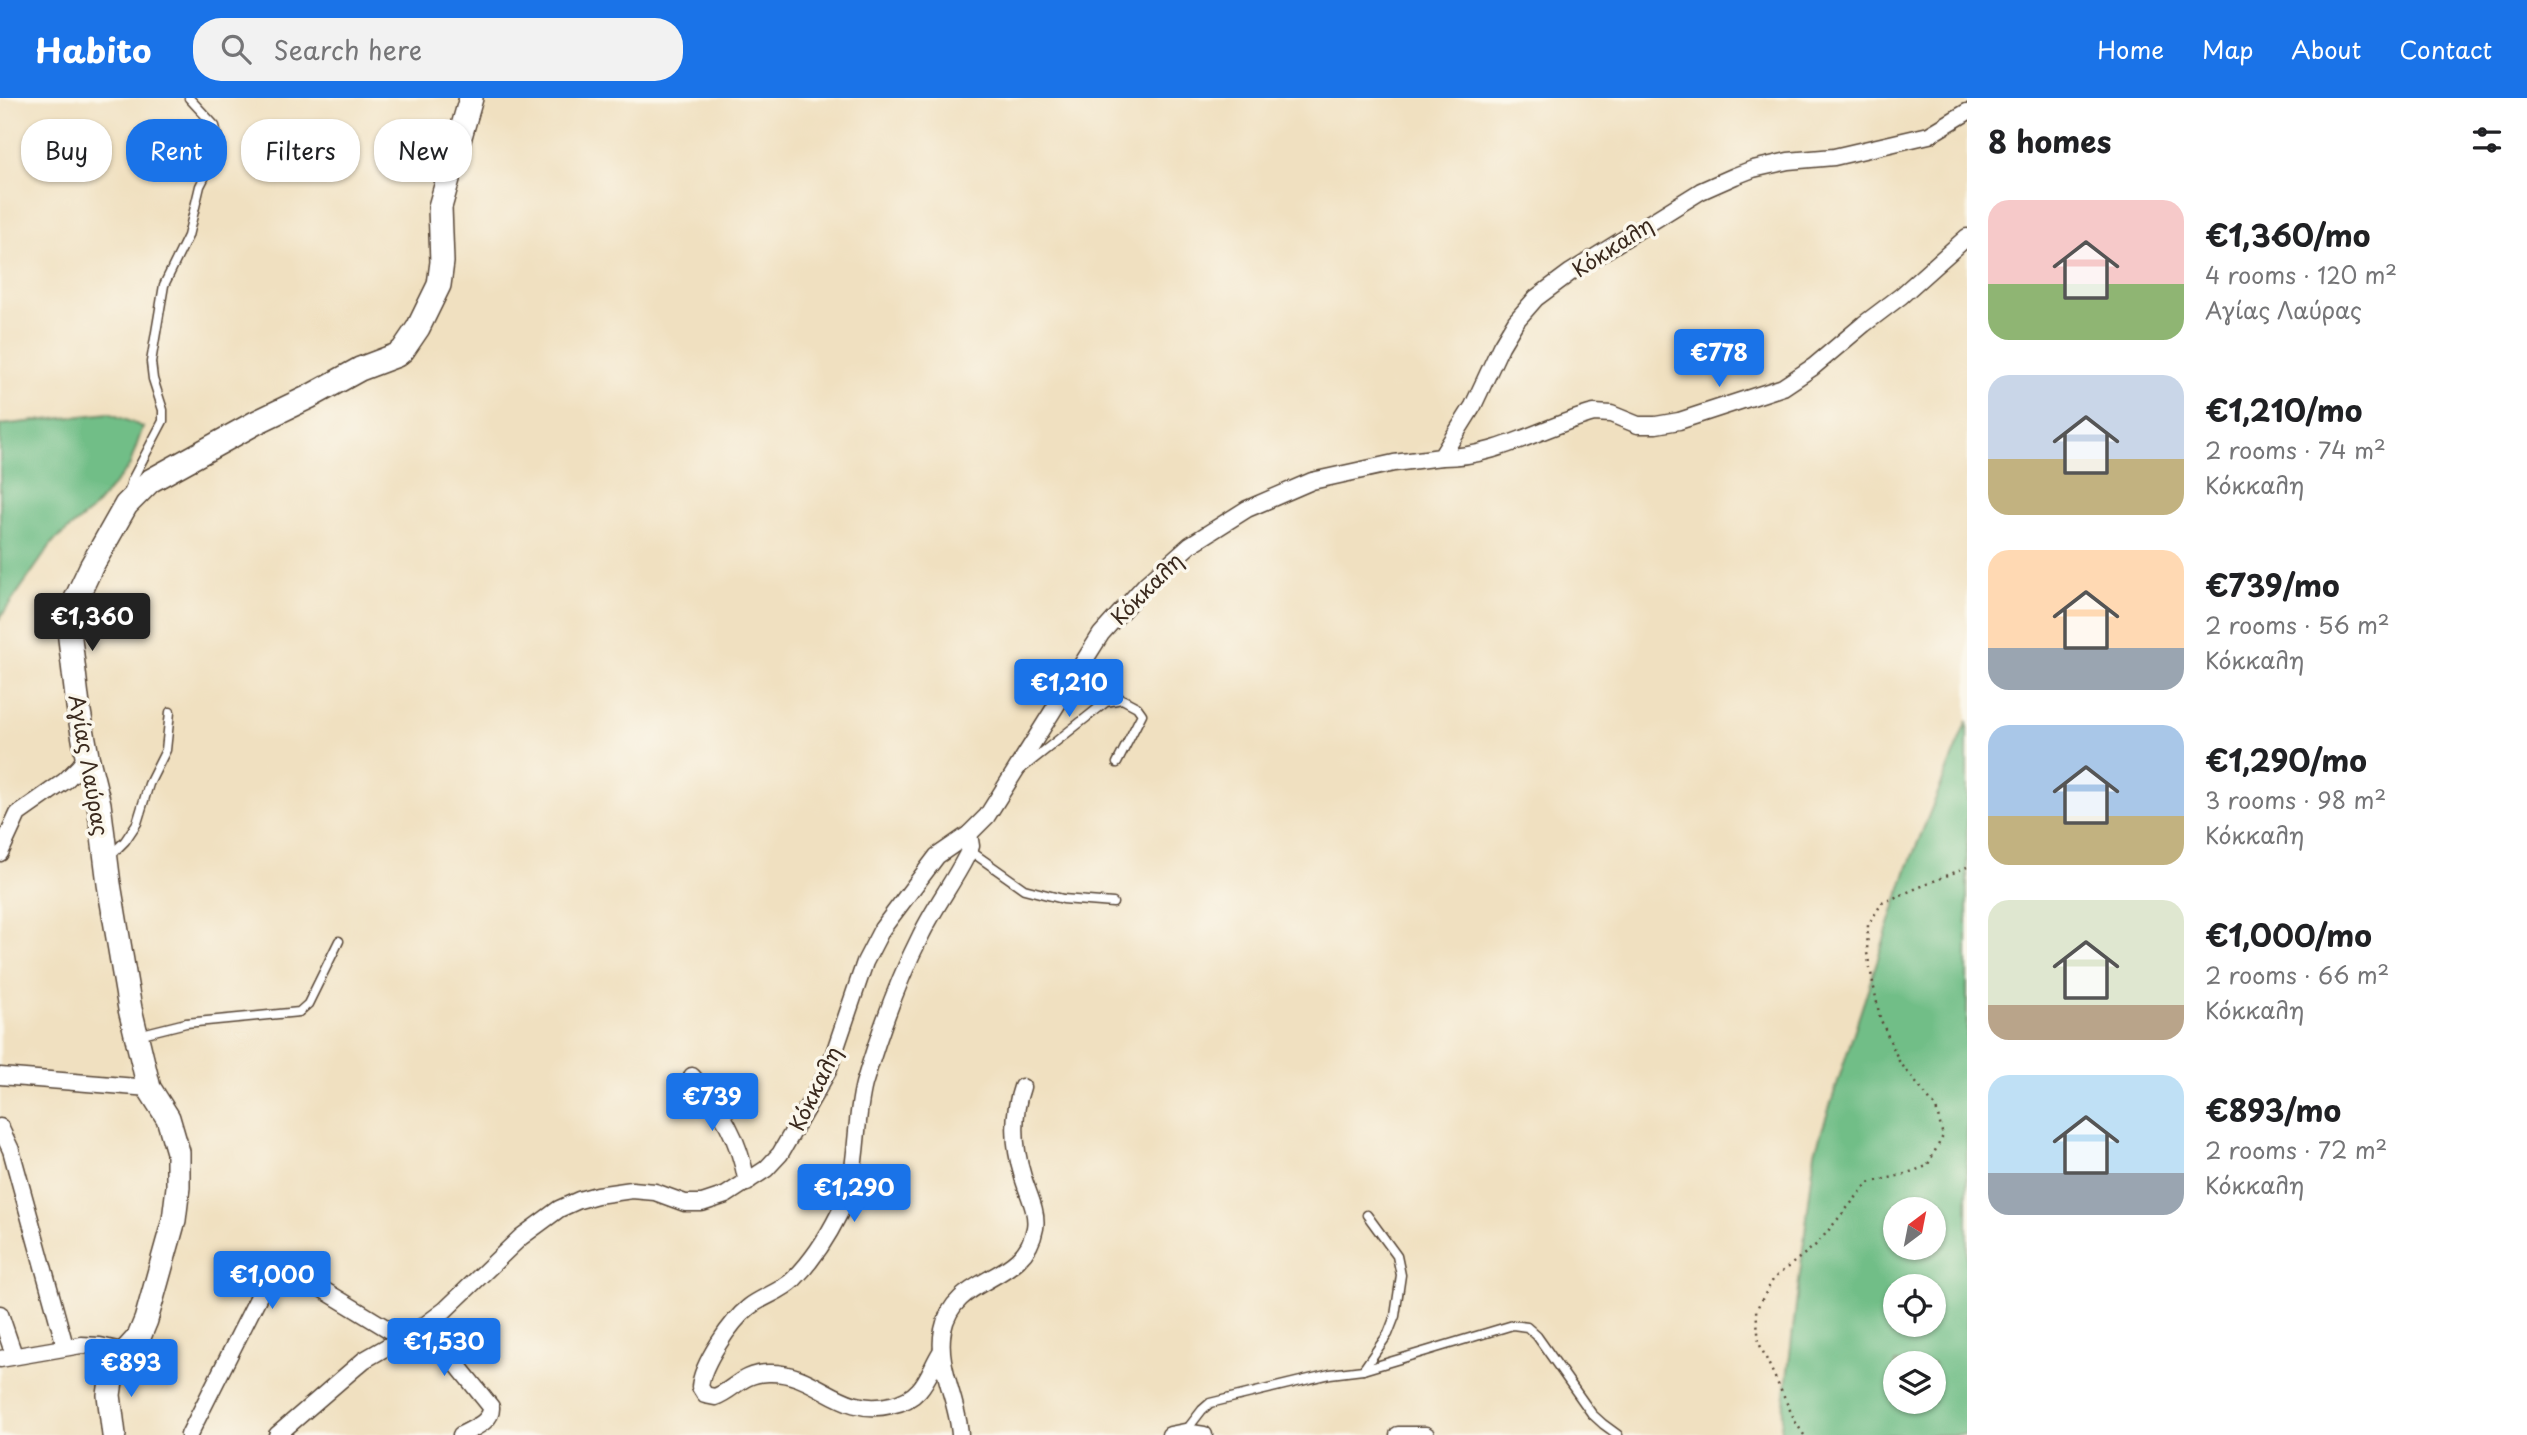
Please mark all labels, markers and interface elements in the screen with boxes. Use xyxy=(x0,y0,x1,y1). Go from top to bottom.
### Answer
search box xyxy=(193,18,683,81)
text: Habito xyxy=(35,24,151,74)
icon: search xyxy=(217,30,255,68)
text: Search here xyxy=(273,30,422,69)
text: Home xyxy=(2097,31,2164,67)
text: Map xyxy=(2202,31,2253,67)
text: About xyxy=(2291,31,2361,67)
text: Contact xyxy=(2399,31,2492,67)
text: 8 homes xyxy=(1988,118,2111,163)
chip: Buy xyxy=(21,119,112,182)
chip: Rent xyxy=(126,119,227,182)
chip: Filters xyxy=(241,119,360,182)
chip: New xyxy=(374,119,472,182)
icon: filters xyxy=(2468,121,2506,159)
street label: Κόκκαλη xyxy=(1565,208,1659,284)
text: €1,360/mo xyxy=(2205,212,2370,257)
icon: home xyxy=(2044,228,2128,312)
text: 4 rooms · 120 m² xyxy=(2205,257,2397,292)
text: Αγίας Λαύρας xyxy=(2205,292,2362,327)
pin: €778 xyxy=(1678,330,1760,389)
text: €778 xyxy=(1690,334,1748,369)
text: €1,210/mo xyxy=(2205,387,2362,432)
icon: home xyxy=(2044,403,2128,487)
text: 2 rooms · 74 m² xyxy=(2205,432,2386,467)
text: Κόκκαλη xyxy=(2205,467,2304,502)
street label: Κόκκαλη xyxy=(1103,545,1189,631)
text: €739/mo xyxy=(2205,562,2340,607)
icon: home xyxy=(2044,578,2128,662)
pin: €1,360 xyxy=(35,594,149,653)
text: €1,360 xyxy=(50,598,134,633)
text: 2 rooms · 56 m² xyxy=(2205,607,2390,642)
text: Κόκκαλη xyxy=(2205,642,2304,677)
pin: €1,210 xyxy=(1012,660,1126,719)
text: €1,210 xyxy=(1030,664,1108,699)
street label: Αγίας Λαύρας xyxy=(62,692,118,838)
text: €1,290/mo xyxy=(2205,737,2367,782)
icon: home xyxy=(2044,753,2128,837)
text: 3 rooms · 98 m² xyxy=(2205,782,2386,817)
text: Κόκκαλη xyxy=(2205,817,2304,852)
text: €1,000/mo xyxy=(2205,912,2372,957)
icon: home xyxy=(2044,928,2128,1012)
text: 2 rooms · 66 m² xyxy=(2205,957,2389,992)
text: Κόκκαλη xyxy=(2205,992,2304,1027)
street label: Κόκκαλη xyxy=(780,1040,848,1136)
pin: €739 xyxy=(671,1074,753,1133)
text: €739 xyxy=(682,1078,742,1113)
text: €893/mo xyxy=(2205,1087,2341,1132)
icon: home xyxy=(2044,1103,2128,1187)
text: 2 rooms · 72 m² xyxy=(2205,1132,2387,1167)
pin: €1,290 xyxy=(797,1164,911,1224)
text: Κόκκαλη xyxy=(2205,1167,2304,1202)
text: €1,290 xyxy=(814,1169,894,1204)
north arrow xyxy=(1883,1197,1946,1260)
map controls xyxy=(1883,1197,1946,1414)
pin: €1,000 xyxy=(215,1252,329,1311)
text: €1,000 xyxy=(230,1256,314,1291)
button: locate xyxy=(1883,1274,1946,1337)
pin: €1,530 xyxy=(387,1318,501,1378)
text: €1,530 xyxy=(403,1323,485,1358)
pin: €893 xyxy=(90,1340,172,1399)
text: €893 xyxy=(101,1344,161,1379)
button: layers xyxy=(1883,1351,1946,1414)

